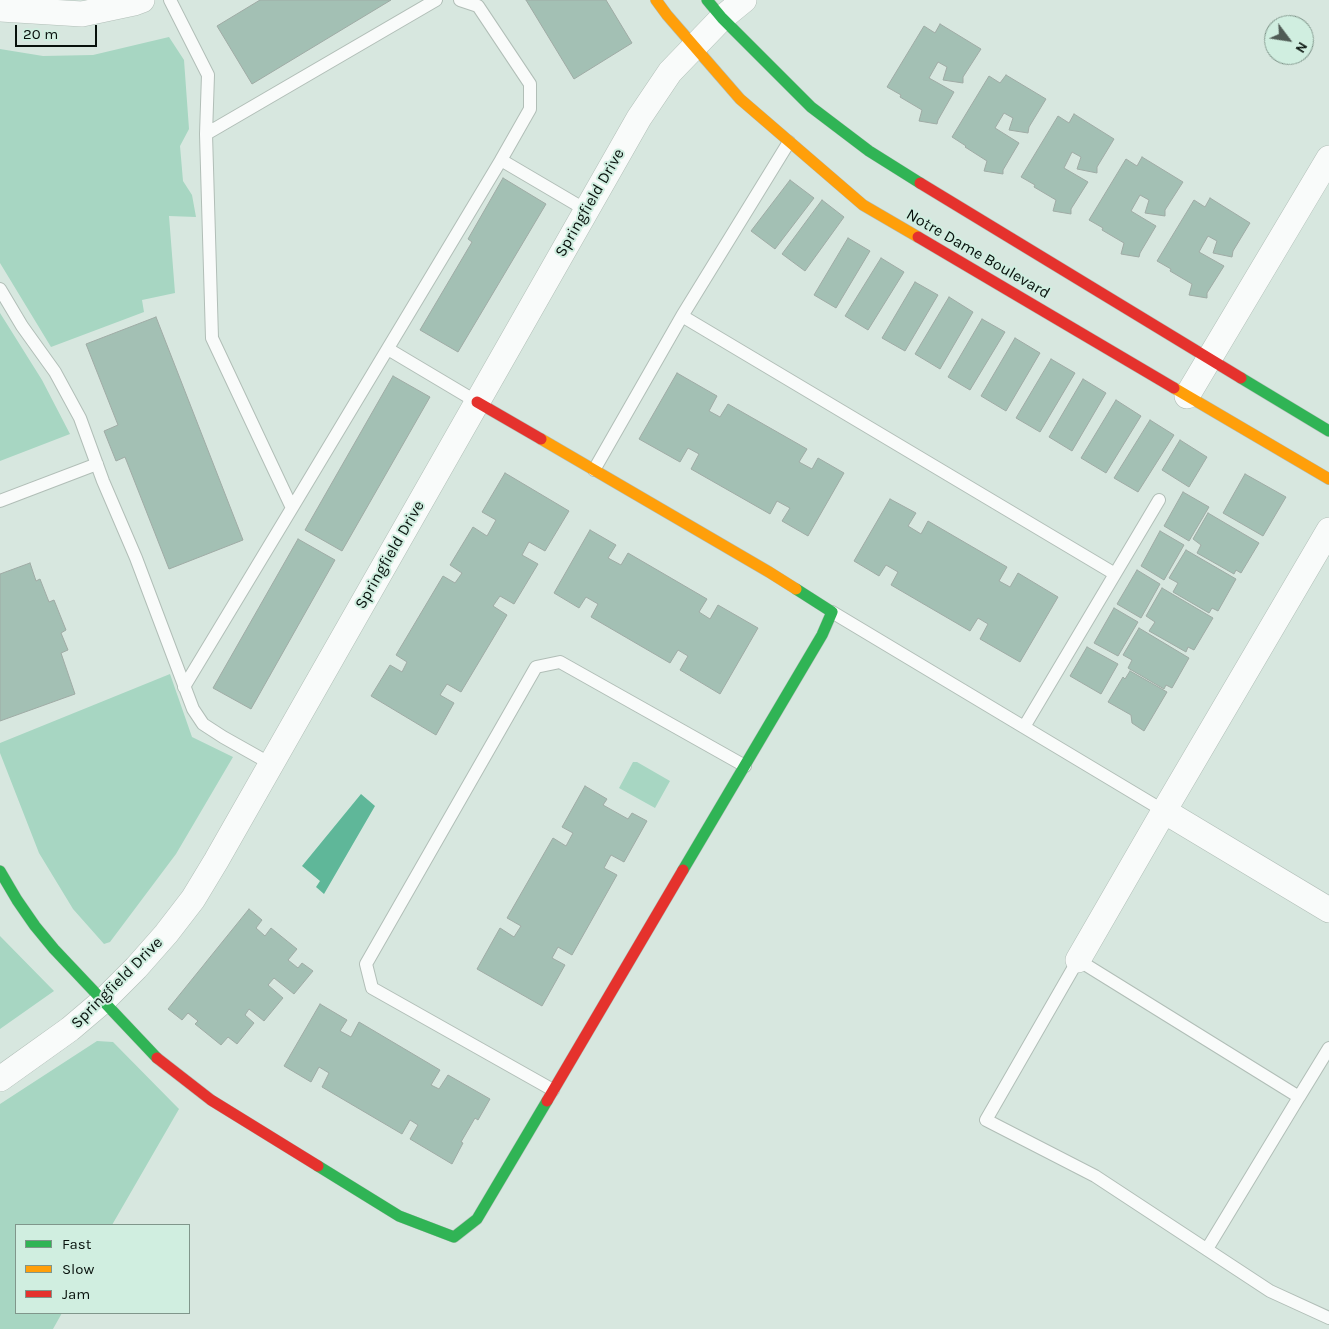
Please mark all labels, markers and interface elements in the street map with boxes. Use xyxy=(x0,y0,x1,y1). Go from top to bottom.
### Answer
scale bar xyxy=(18,15,100,47)
north arrow xyxy=(1264,15,1314,65)
text: 20 m xyxy=(23,25,58,43)
text: N xyxy=(1292,39,1311,56)
street label: Springfield Drive xyxy=(551,145,629,261)
street label: Notre Dame Boulevard xyxy=(903,205,1053,303)
street label: Springfield Drive xyxy=(351,497,429,613)
street label: Springfield Drive xyxy=(67,933,167,1033)
legend xyxy=(15,1224,190,1314)
text: Fast xyxy=(62,1235,91,1253)
text: Slow xyxy=(62,1260,94,1278)
text: Jam xyxy=(62,1285,90,1303)

